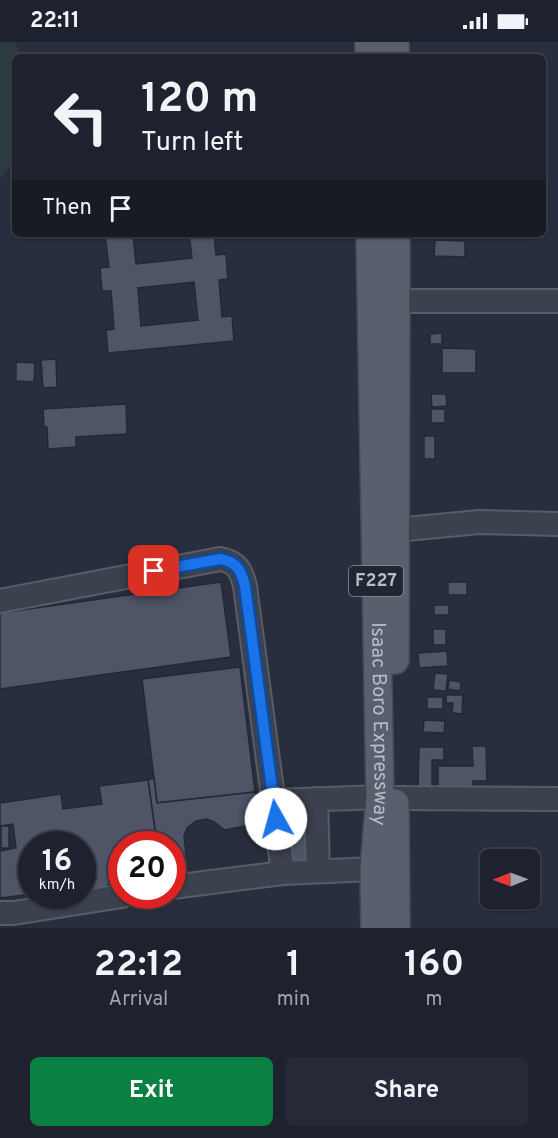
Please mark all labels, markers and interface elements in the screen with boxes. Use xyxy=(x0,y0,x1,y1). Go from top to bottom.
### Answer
text: 22:11 xyxy=(30,8,80,35)
text: 120 m xyxy=(141,74,258,127)
icon: left xyxy=(42,78,120,156)
text: Turn left xyxy=(141,126,243,160)
icon: arrive xyxy=(104,192,137,225)
text: Then xyxy=(42,195,92,222)
pin xyxy=(128,545,179,596)
icon: arrive xyxy=(137,554,170,587)
road number: F227 xyxy=(349,566,403,596)
street label: Isaac Boro Expressway xyxy=(364,622,394,827)
position arrow xyxy=(244,787,308,851)
speed limit sign: 20 xyxy=(108,831,186,909)
text: 16 xyxy=(42,844,72,881)
north arrow xyxy=(480,849,540,909)
map controls xyxy=(480,849,540,909)
text: km/h xyxy=(39,876,75,895)
text: 22:12 xyxy=(94,943,183,989)
text: 1 xyxy=(286,943,301,989)
text: 160 xyxy=(404,943,464,989)
text: Arrival xyxy=(109,987,168,1013)
text: min xyxy=(277,987,310,1013)
text: m xyxy=(426,987,443,1013)
button: Exit xyxy=(30,1057,273,1126)
button: Share xyxy=(285,1057,528,1126)

